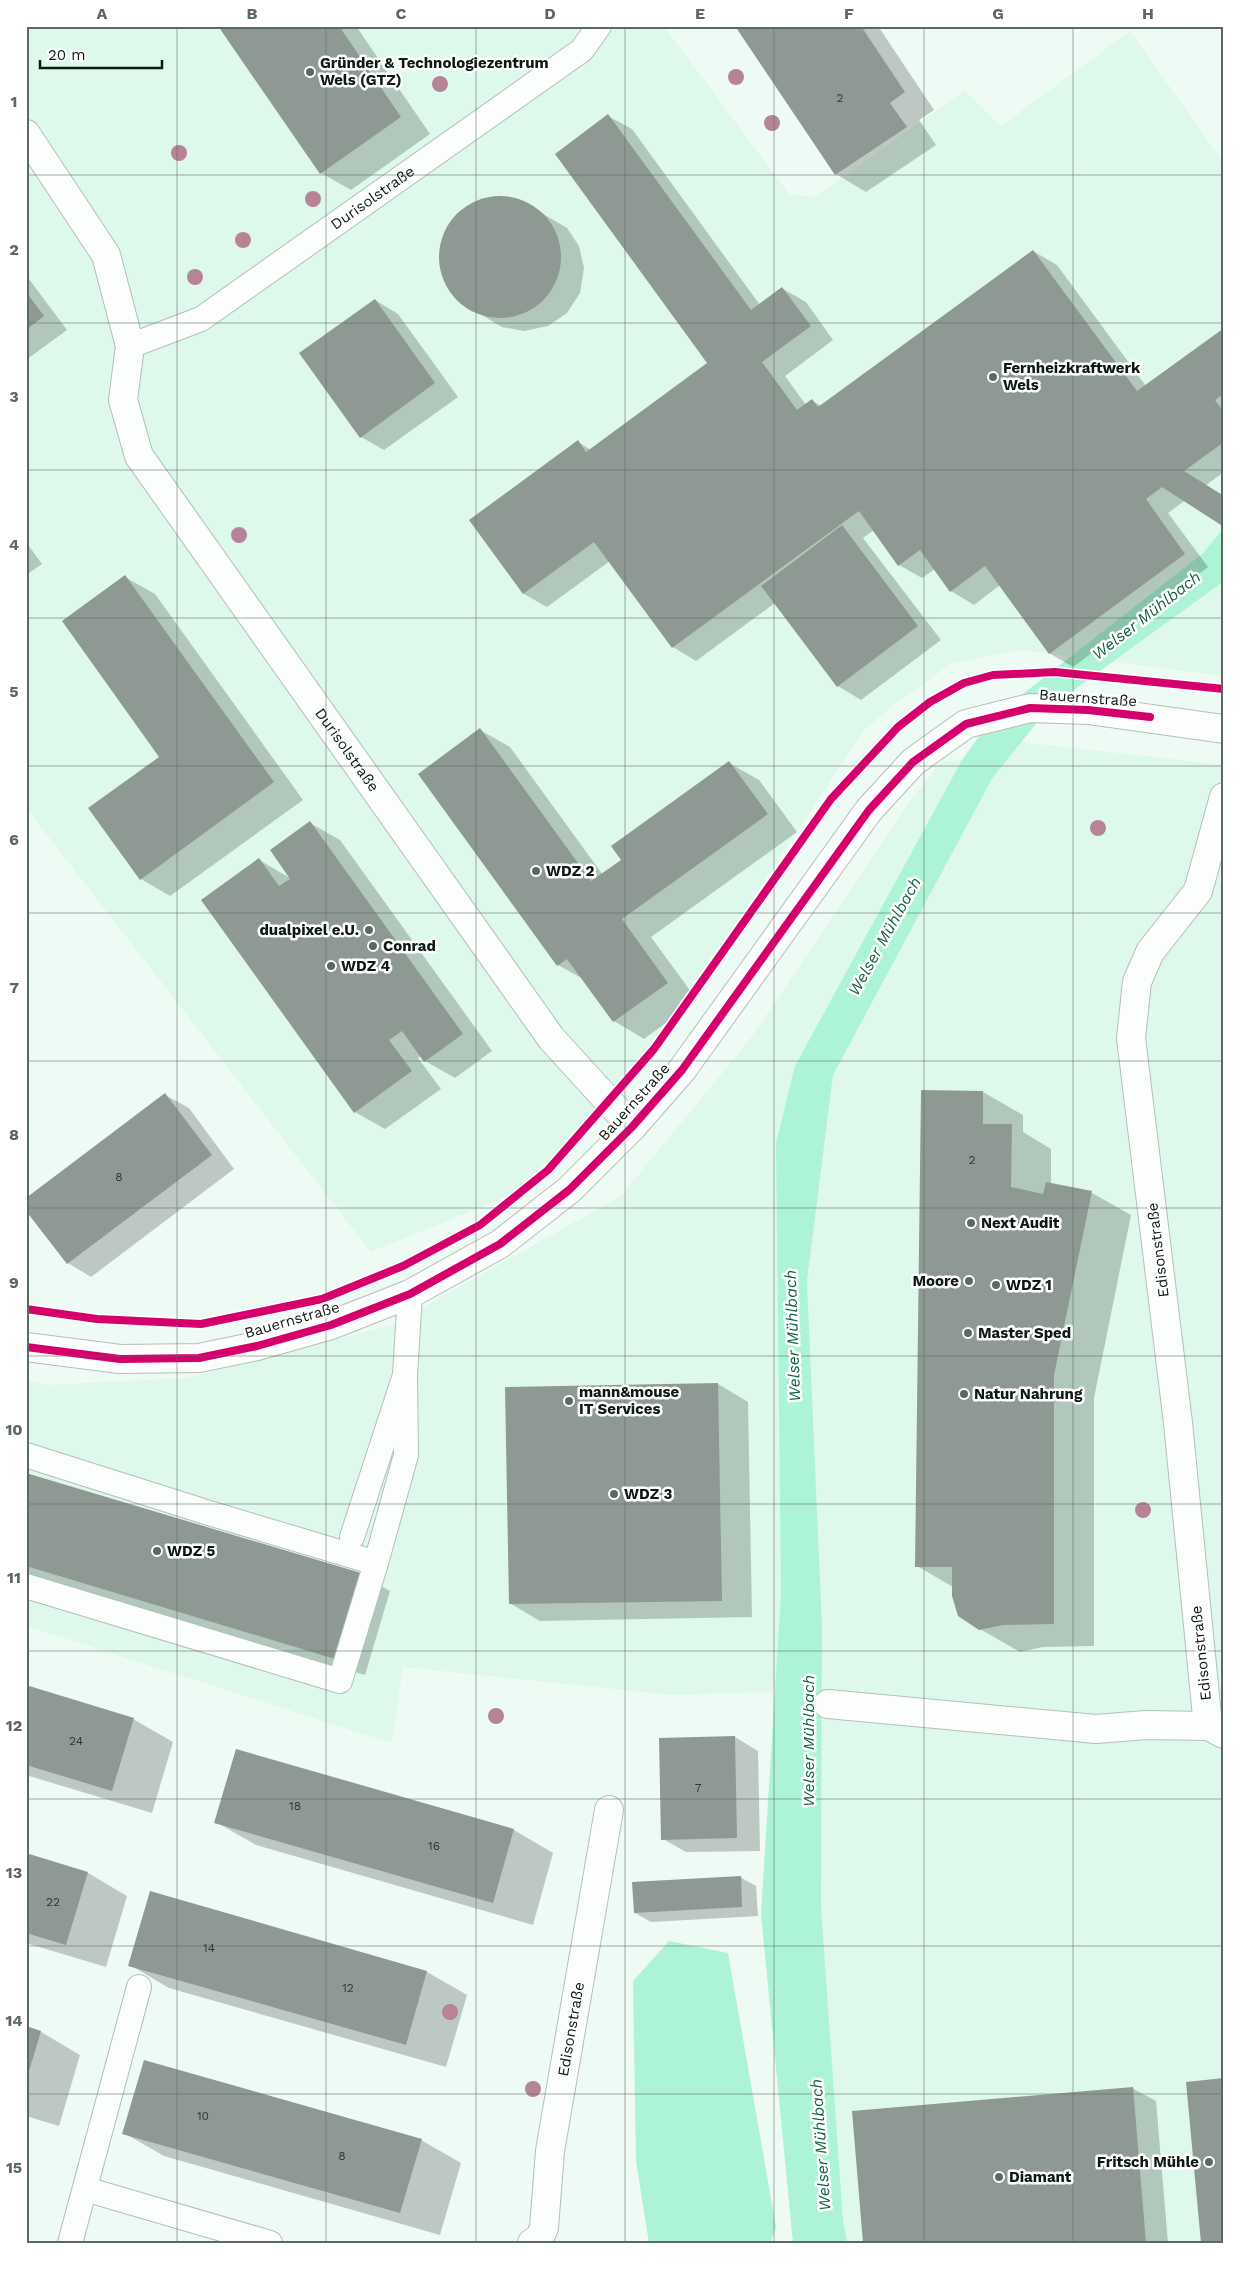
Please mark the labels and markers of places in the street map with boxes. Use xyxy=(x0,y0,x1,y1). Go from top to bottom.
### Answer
place label: Gründer & Technologiezentrum Wels (GTZ) xyxy=(320,54,549,89)
marker: Gründer & Technologiezentrum Wels (GTZ) xyxy=(304,66,316,78)
place label: Fernheizkraftwerk Wels xyxy=(1003,359,1141,394)
marker: Fernheizkraftwerk Wels xyxy=(987,371,999,383)
place label: WDZ 2 xyxy=(546,862,594,880)
marker: WDZ 2 xyxy=(530,865,542,877)
place label: dualpixel e.U. xyxy=(259,921,359,939)
marker: dualpixel e.U. xyxy=(363,924,375,936)
place label: Conrad xyxy=(383,937,436,955)
marker: Conrad xyxy=(367,940,379,952)
place label: WDZ 4 xyxy=(341,957,390,975)
marker: WDZ 4 xyxy=(325,960,337,972)
place label: Next Audit xyxy=(981,1214,1060,1232)
marker: Next Audit xyxy=(965,1217,977,1229)
place label: Moore xyxy=(912,1272,959,1290)
marker: Moore xyxy=(963,1275,975,1287)
place label: WDZ 1 xyxy=(1006,1276,1052,1294)
marker: WDZ 1 xyxy=(990,1279,1002,1291)
place label: Master Sped xyxy=(978,1324,1071,1342)
marker: Master Sped xyxy=(962,1327,974,1339)
place label: mann&mouse IT Services xyxy=(579,1383,679,1418)
place label: Natur Nahrung xyxy=(974,1385,1083,1403)
marker: Natur Nahrung xyxy=(958,1388,970,1400)
marker: mann&mouse IT Services xyxy=(563,1395,575,1407)
place label: WDZ 3 xyxy=(624,1485,672,1503)
marker: WDZ 3 xyxy=(608,1488,620,1500)
place label: WDZ 5 xyxy=(167,1542,215,1560)
marker: WDZ 5 xyxy=(151,1545,163,1557)
place label: Fritsch Mühle xyxy=(1097,2153,1199,2171)
marker: Fritsch Mühle xyxy=(1203,2156,1215,2168)
place label: Diamant xyxy=(1009,2168,1072,2186)
marker: Diamant xyxy=(993,2171,1005,2183)

